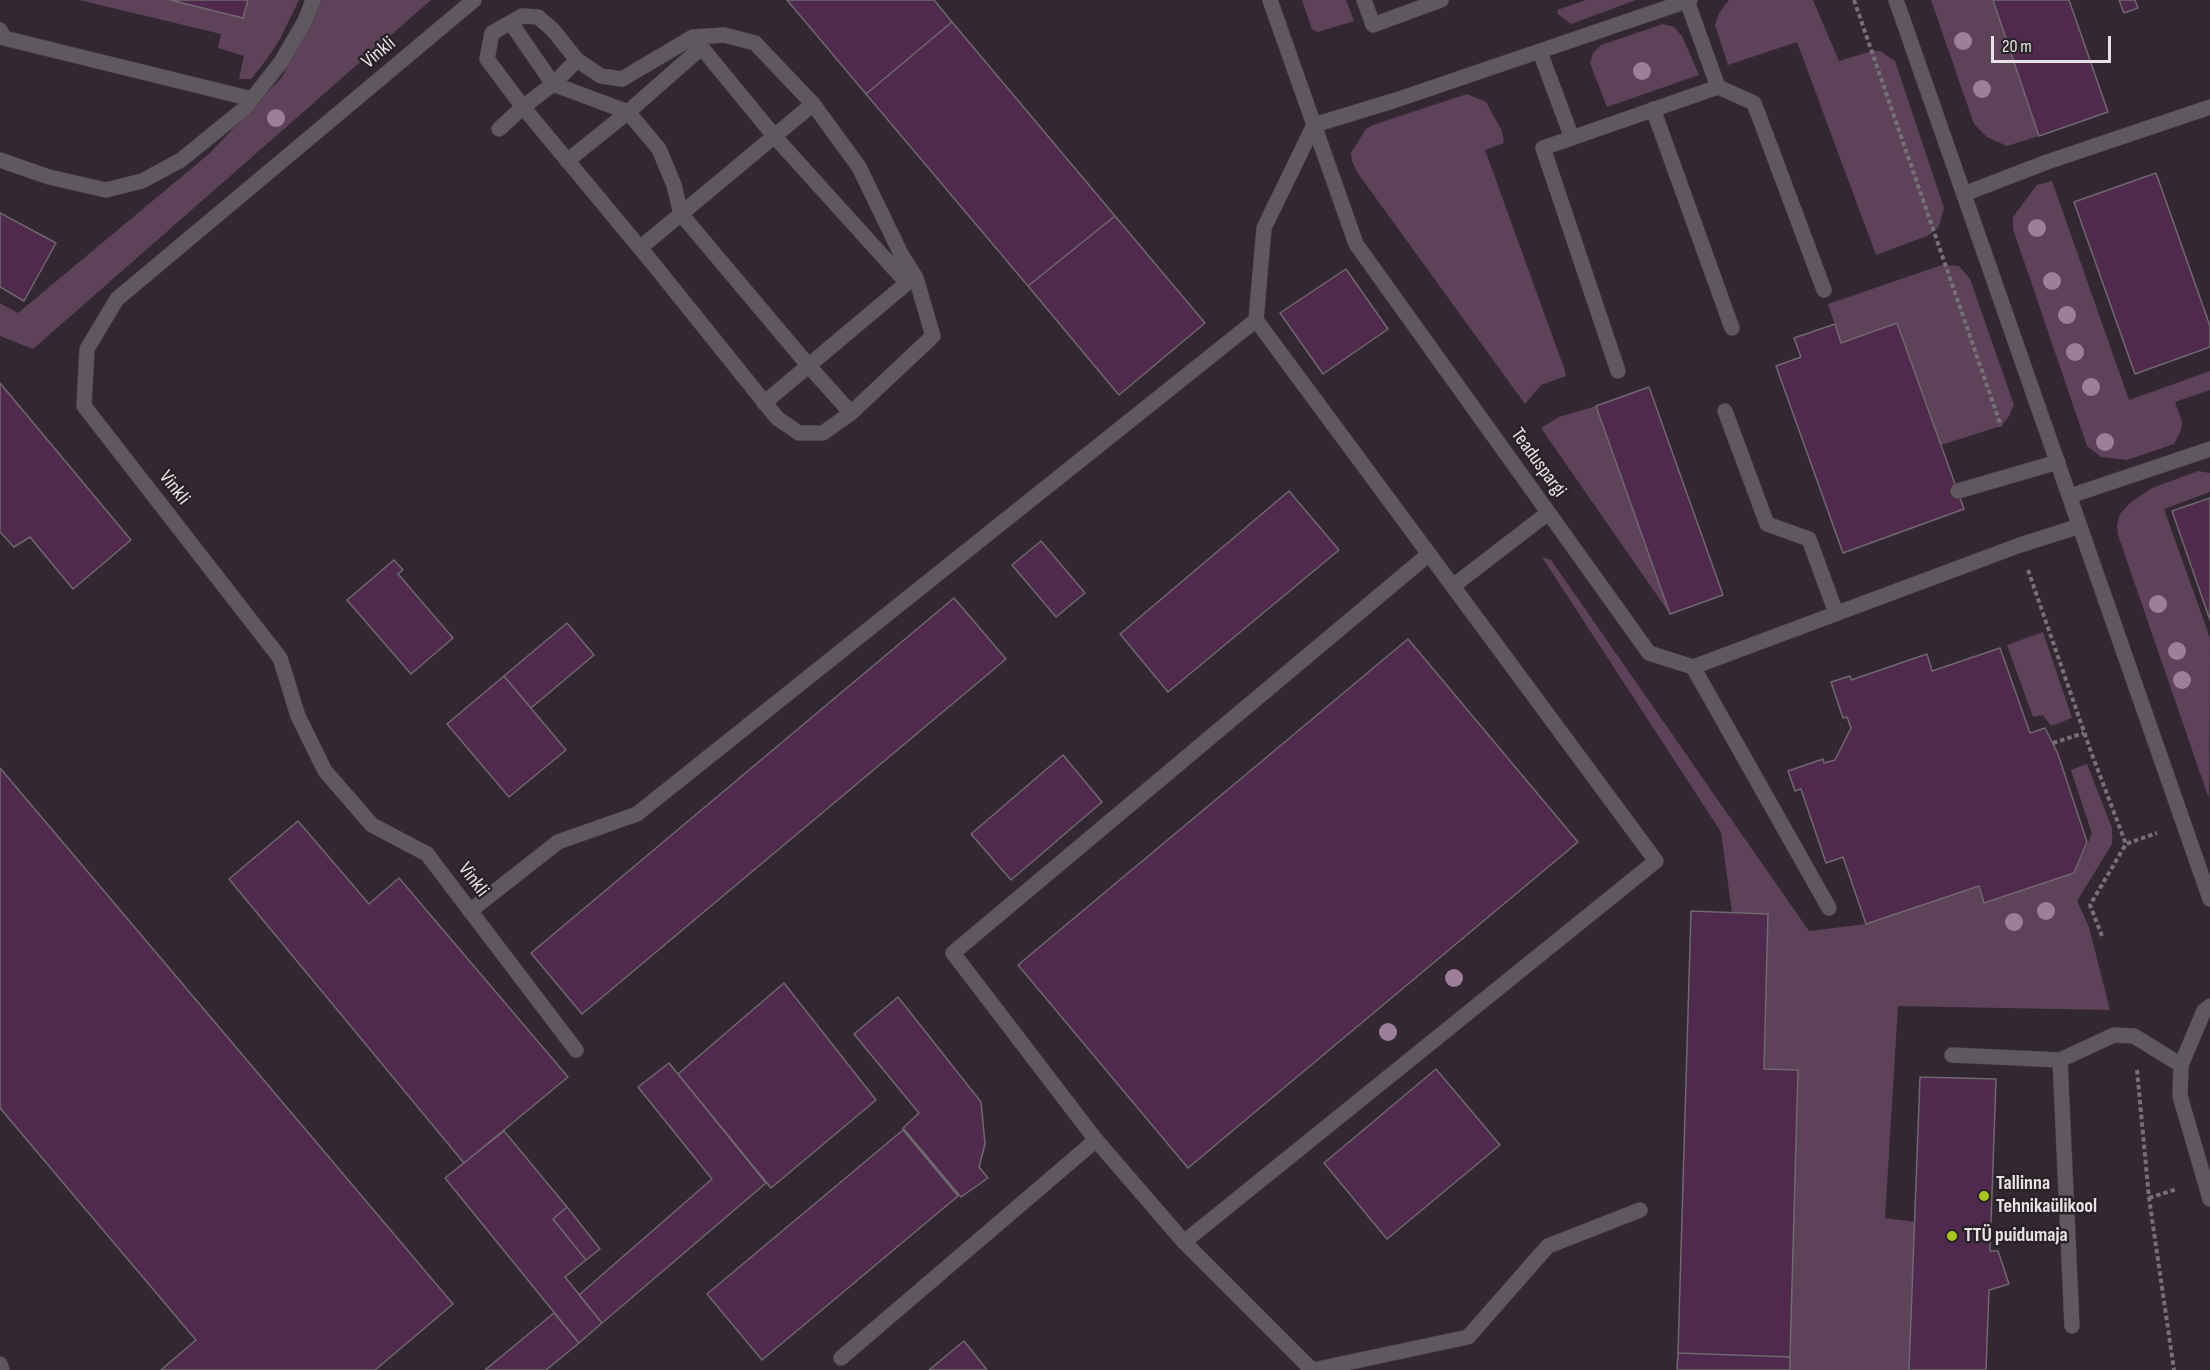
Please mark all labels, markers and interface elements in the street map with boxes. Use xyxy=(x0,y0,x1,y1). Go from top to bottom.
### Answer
scale bar xyxy=(1994,24,2114,62)
street label: Vinkli xyxy=(357,32,401,74)
text: 20 m xyxy=(2002,36,2032,57)
street label: Teaduspargi xyxy=(1505,424,1571,502)
street label: Vinkli xyxy=(153,466,195,510)
street label: Vinkli xyxy=(452,858,494,902)
place label: Tallinna Tehnikaülikool xyxy=(1996,1172,2097,1219)
marker: Tallinna Tehnikaülikool xyxy=(1977,1189,1991,1203)
place label: TTÜ puidumaja xyxy=(1964,1224,2068,1248)
marker: TTÜ puidumaja xyxy=(1945,1229,1959,1243)

